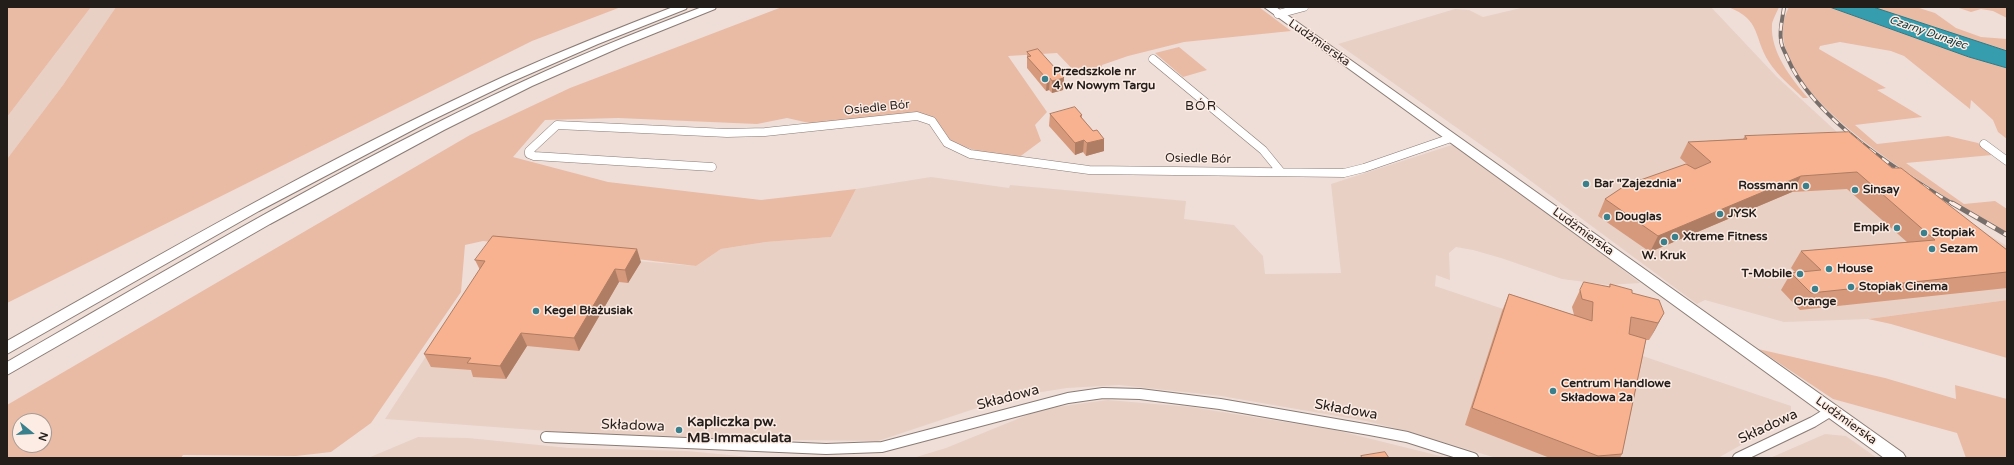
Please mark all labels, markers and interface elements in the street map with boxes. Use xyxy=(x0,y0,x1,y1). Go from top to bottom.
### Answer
water label: Czarny Dunajec xyxy=(1887,13,1969,53)
street label: Ludźmierska xyxy=(1285,16,1353,70)
place label: Przedszkole nr 4 w Nowym Targu xyxy=(1053,65,1155,93)
marker: Przedszkole nr 4 w Nowym Targu xyxy=(1040,74,1050,84)
street label: Osiedle Bór xyxy=(844,97,910,119)
district label: BÓR xyxy=(1185,99,1217,115)
street label: Osiedle Bór xyxy=(1165,151,1231,167)
place label: Bar "Zajezdnia" xyxy=(1594,177,1681,191)
marker: Bar "Zajezdnia" xyxy=(1581,179,1591,189)
place label: Rossmann xyxy=(1738,179,1798,193)
marker: Rossmann xyxy=(1801,181,1811,191)
place label: Sinsay xyxy=(1863,183,1899,197)
marker: Sinsay xyxy=(1850,185,1860,195)
street label: Ludźmierska xyxy=(1550,205,1616,259)
place label: JYSK xyxy=(1728,207,1757,221)
marker: JYSK xyxy=(1715,209,1725,219)
place label: Douglas xyxy=(1615,210,1661,224)
marker: Douglas xyxy=(1602,212,1612,222)
place label: Empik xyxy=(1853,221,1889,235)
marker: Empik xyxy=(1892,223,1902,233)
place label: Stopiak xyxy=(1932,226,1975,240)
marker: Stopiak xyxy=(1919,228,1929,238)
place label: Xtreme Fitness xyxy=(1683,230,1768,244)
marker: Xtreme Fitness xyxy=(1670,232,1680,242)
marker: W. Kruk xyxy=(1659,237,1669,247)
place label: Sezam xyxy=(1940,242,1978,256)
marker: Sezam xyxy=(1927,244,1937,254)
place label: W. Kruk xyxy=(1642,249,1686,263)
place label: House xyxy=(1837,262,1873,276)
marker: House xyxy=(1824,264,1834,274)
place label: T-Mobile xyxy=(1742,267,1792,281)
marker: T-Mobile xyxy=(1795,269,1805,279)
place label: Stopiak Cinema xyxy=(1859,280,1948,294)
marker: Stopiak Cinema xyxy=(1846,282,1856,292)
marker: Orange xyxy=(1810,284,1820,294)
place label: Orange xyxy=(1794,295,1836,309)
place label: Kegel Błażusiak xyxy=(544,304,633,318)
marker: Kegel Błażusiak xyxy=(531,306,541,316)
place label: Centrum Handlowe Składowa 2a xyxy=(1561,377,1671,405)
street label: Składowa xyxy=(975,382,1041,414)
marker: Centrum Handlowe Składowa 2a xyxy=(1548,386,1558,396)
street label: Ludźmierska xyxy=(1813,394,1879,448)
street label: Składowa xyxy=(1313,396,1379,424)
street label: Składowa xyxy=(1736,406,1800,448)
north arrow xyxy=(12,413,52,453)
place label: Kapliczka pw. MB Immaculata xyxy=(687,414,792,446)
street label: Składowa xyxy=(601,416,665,436)
marker: Kapliczka pw. MB Immaculata xyxy=(674,425,684,435)
text: N xyxy=(35,430,50,443)

